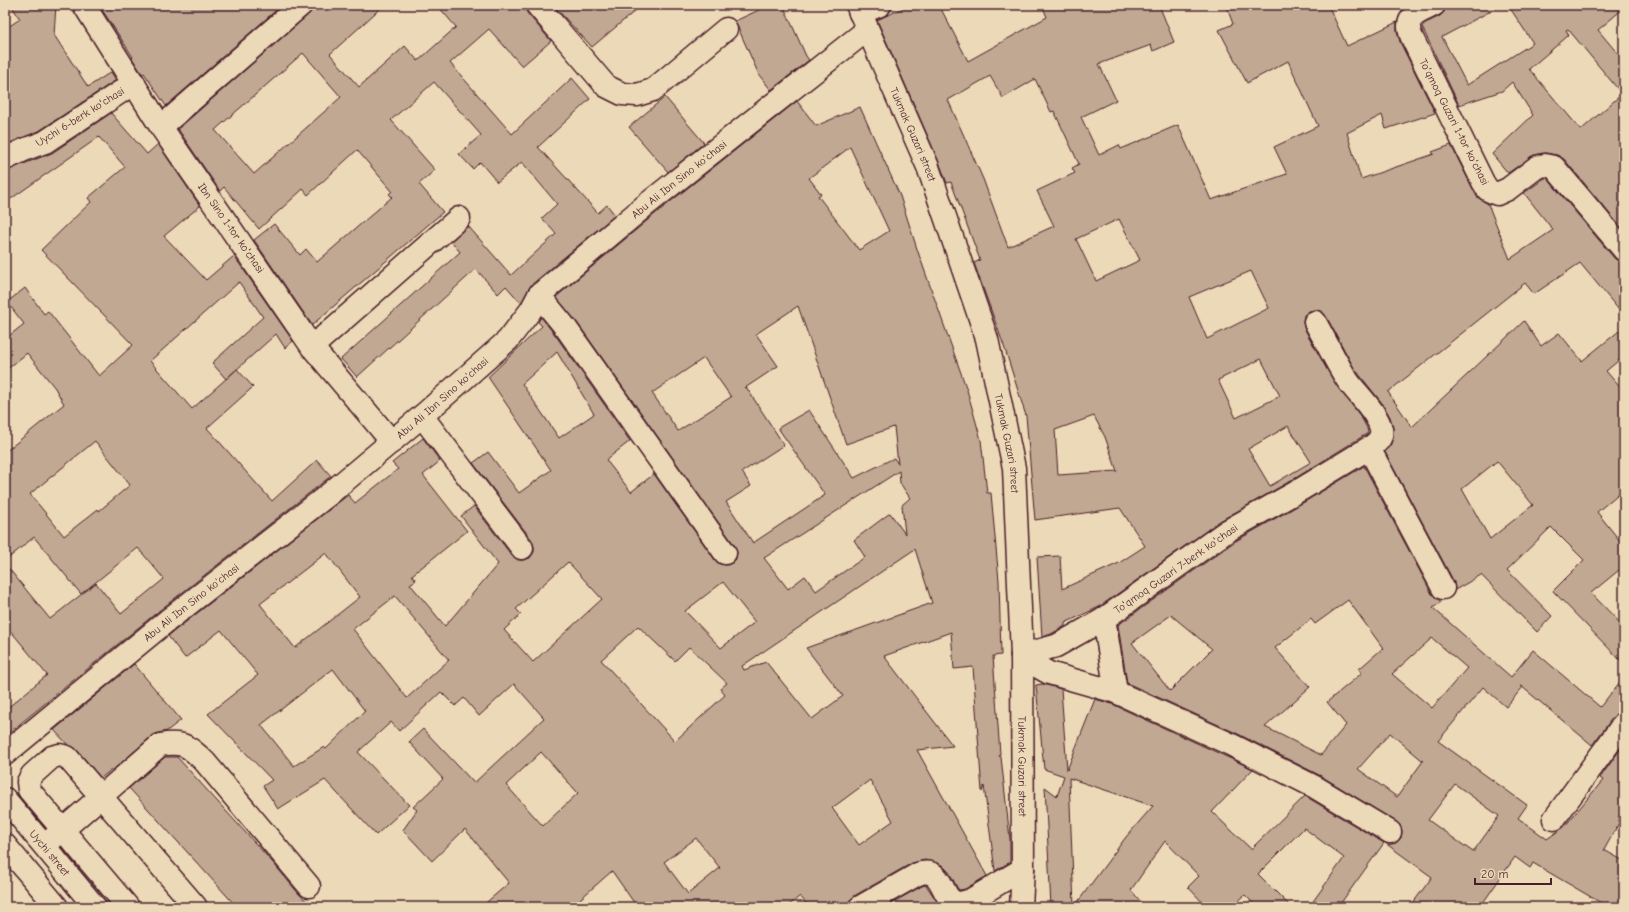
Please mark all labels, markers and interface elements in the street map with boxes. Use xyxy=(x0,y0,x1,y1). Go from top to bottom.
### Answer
street label: Toʻqmoq Guzari 1-tor koʻchasi xyxy=(1416,57,1492,187)
street label: Uychi 6-berk koʻchasi xyxy=(33,84,127,150)
street label: Tukmak Guzari street xyxy=(887,85,939,184)
street label: Abu Ali Ibn Sino ko'chasi xyxy=(629,137,729,221)
street label: Ibn Sino 1-tor koʻchasi xyxy=(195,180,267,276)
street label: Abu Ali Ibn Sino ko'chasi xyxy=(393,354,491,441)
street label: Tukmak Guzari street xyxy=(992,392,1022,494)
street label: Toʻqmoq Guzari 7-berk koʻchasi xyxy=(1112,521,1240,617)
street label: Abu Ali Ibn Sino ko'chasi xyxy=(141,561,241,644)
street label: Tukmak Guzari street xyxy=(1016,716,1029,818)
street label: Uychi street xyxy=(27,827,73,879)
scale bar xyxy=(1475,860,1551,886)
text: 20 m xyxy=(1481,867,1509,881)

